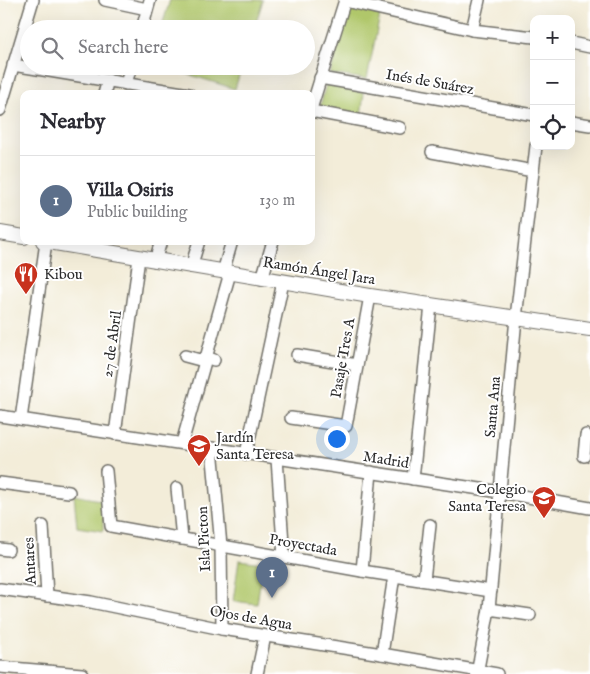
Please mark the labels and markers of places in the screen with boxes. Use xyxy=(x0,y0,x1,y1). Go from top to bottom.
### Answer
restaurant icon: Kibou xyxy=(13,261,39,295)
place label: Kibou xyxy=(44,265,83,284)
place label: Jardín Santa Teresa xyxy=(214,428,294,464)
school or university icon: Jardín Santa Teresa xyxy=(186,433,212,467)
place label: Colegio Santa Teresa xyxy=(448,480,527,516)
school or university icon: Colegio Santa Teresa xyxy=(531,485,557,519)
pin: 1 xyxy=(256,557,288,598)

